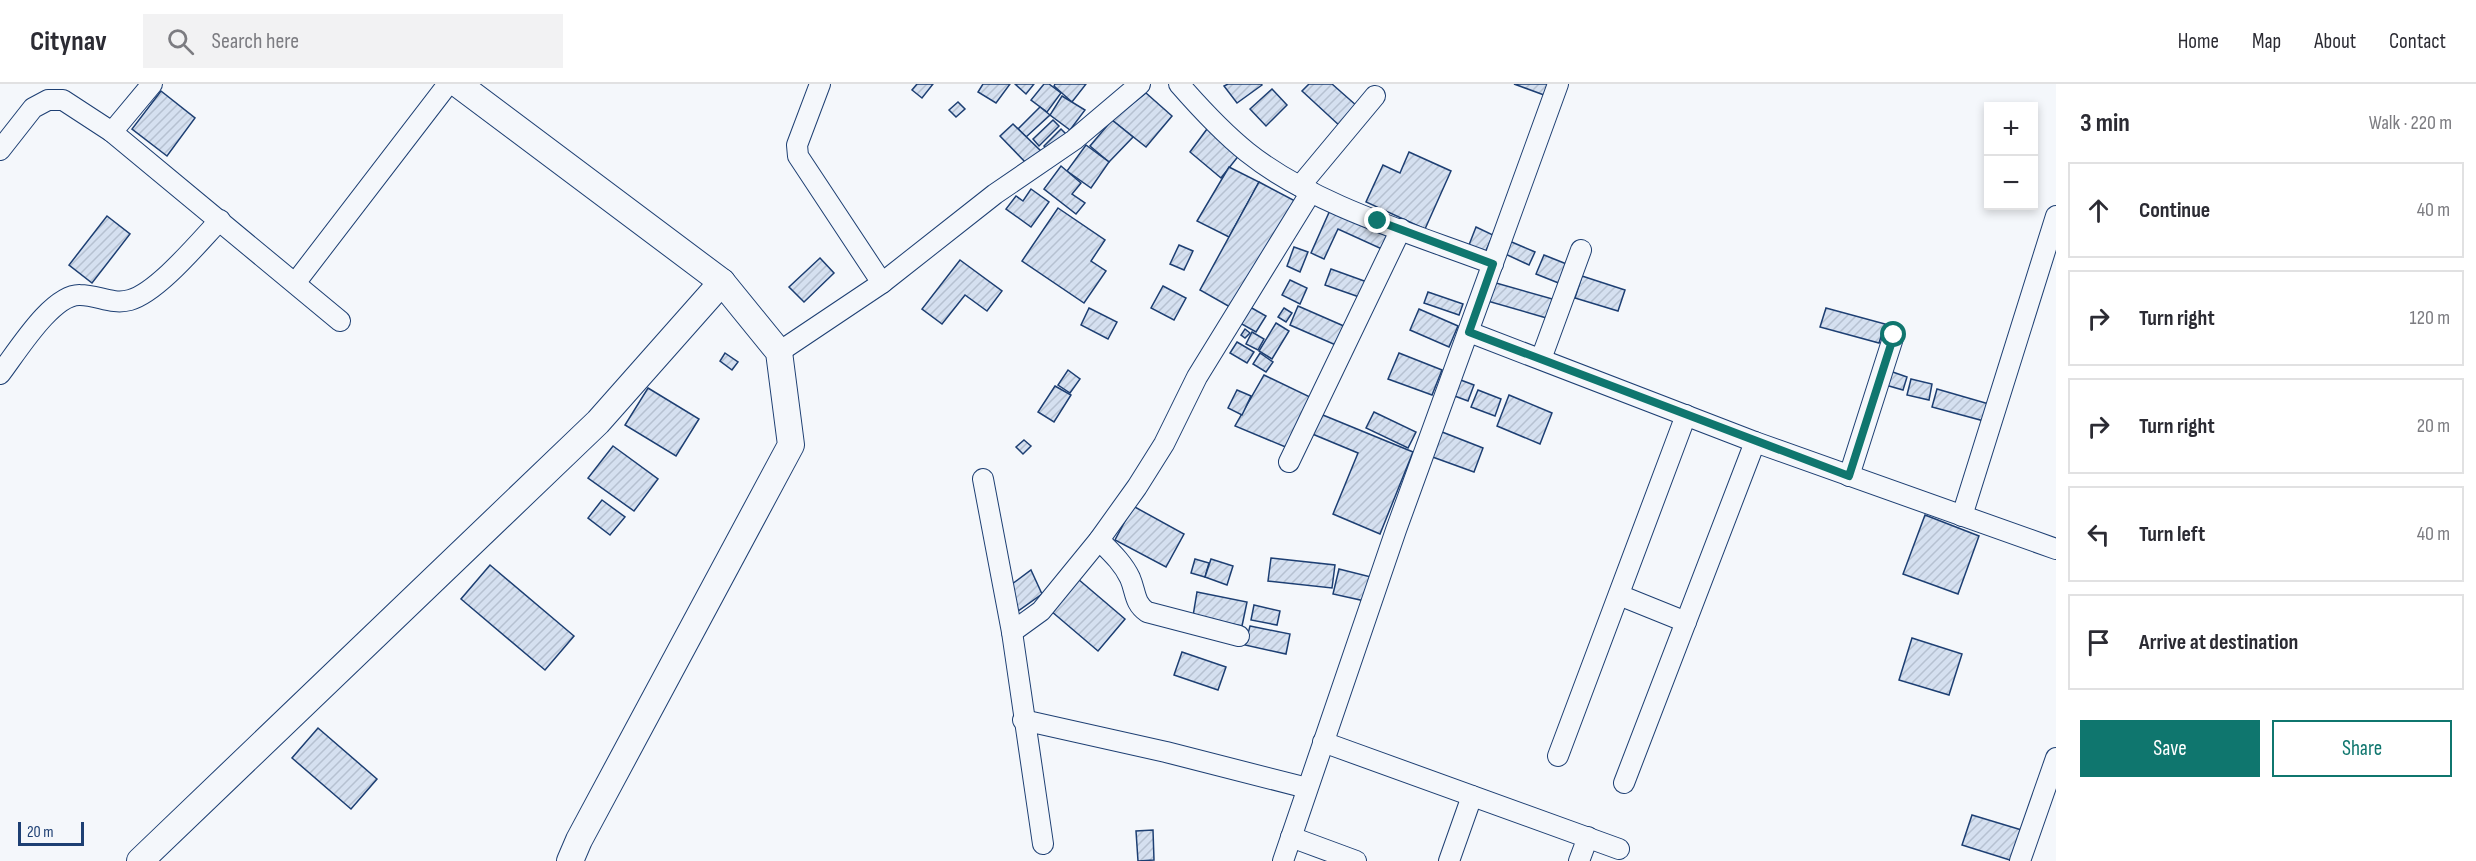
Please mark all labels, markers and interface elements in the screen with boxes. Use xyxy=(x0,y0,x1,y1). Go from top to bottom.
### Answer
search box xyxy=(143,14,563,68)
text: Citynav xyxy=(30,25,107,58)
icon: search xyxy=(164,25,197,58)
text: Search here xyxy=(212,28,299,55)
text: Home xyxy=(2178,29,2219,54)
text: Map xyxy=(2252,29,2281,54)
text: About xyxy=(2314,29,2356,54)
text: Contact xyxy=(2389,29,2446,54)
map controls xyxy=(1984,102,2038,210)
button: + xyxy=(1984,102,2038,156)
text: 3 min xyxy=(2080,108,2130,139)
text: Walk · 220 m xyxy=(2369,111,2452,135)
button: − xyxy=(1984,156,2038,210)
icon: ahead xyxy=(2082,194,2115,227)
text: Continue xyxy=(2139,197,2210,224)
text: 40 m xyxy=(2417,198,2450,222)
route end xyxy=(1364,207,1390,233)
icon: right xyxy=(2082,302,2115,335)
text: Turn right xyxy=(2139,305,2215,332)
text: 120 m xyxy=(2410,306,2450,330)
route start xyxy=(1880,321,1906,347)
icon: right xyxy=(2082,410,2115,443)
text: Turn right xyxy=(2139,413,2215,440)
text: 20 m xyxy=(2417,414,2450,438)
icon: left xyxy=(2082,518,2115,551)
text: Turn left xyxy=(2139,521,2205,548)
text: 40 m xyxy=(2417,522,2450,546)
icon: arrive xyxy=(2082,626,2115,659)
text: Arrive at destination xyxy=(2139,629,2298,656)
button: Save xyxy=(2080,720,2260,777)
button: Share xyxy=(2272,720,2452,777)
scale bar xyxy=(18,819,84,846)
text: 20 m xyxy=(27,823,54,842)

